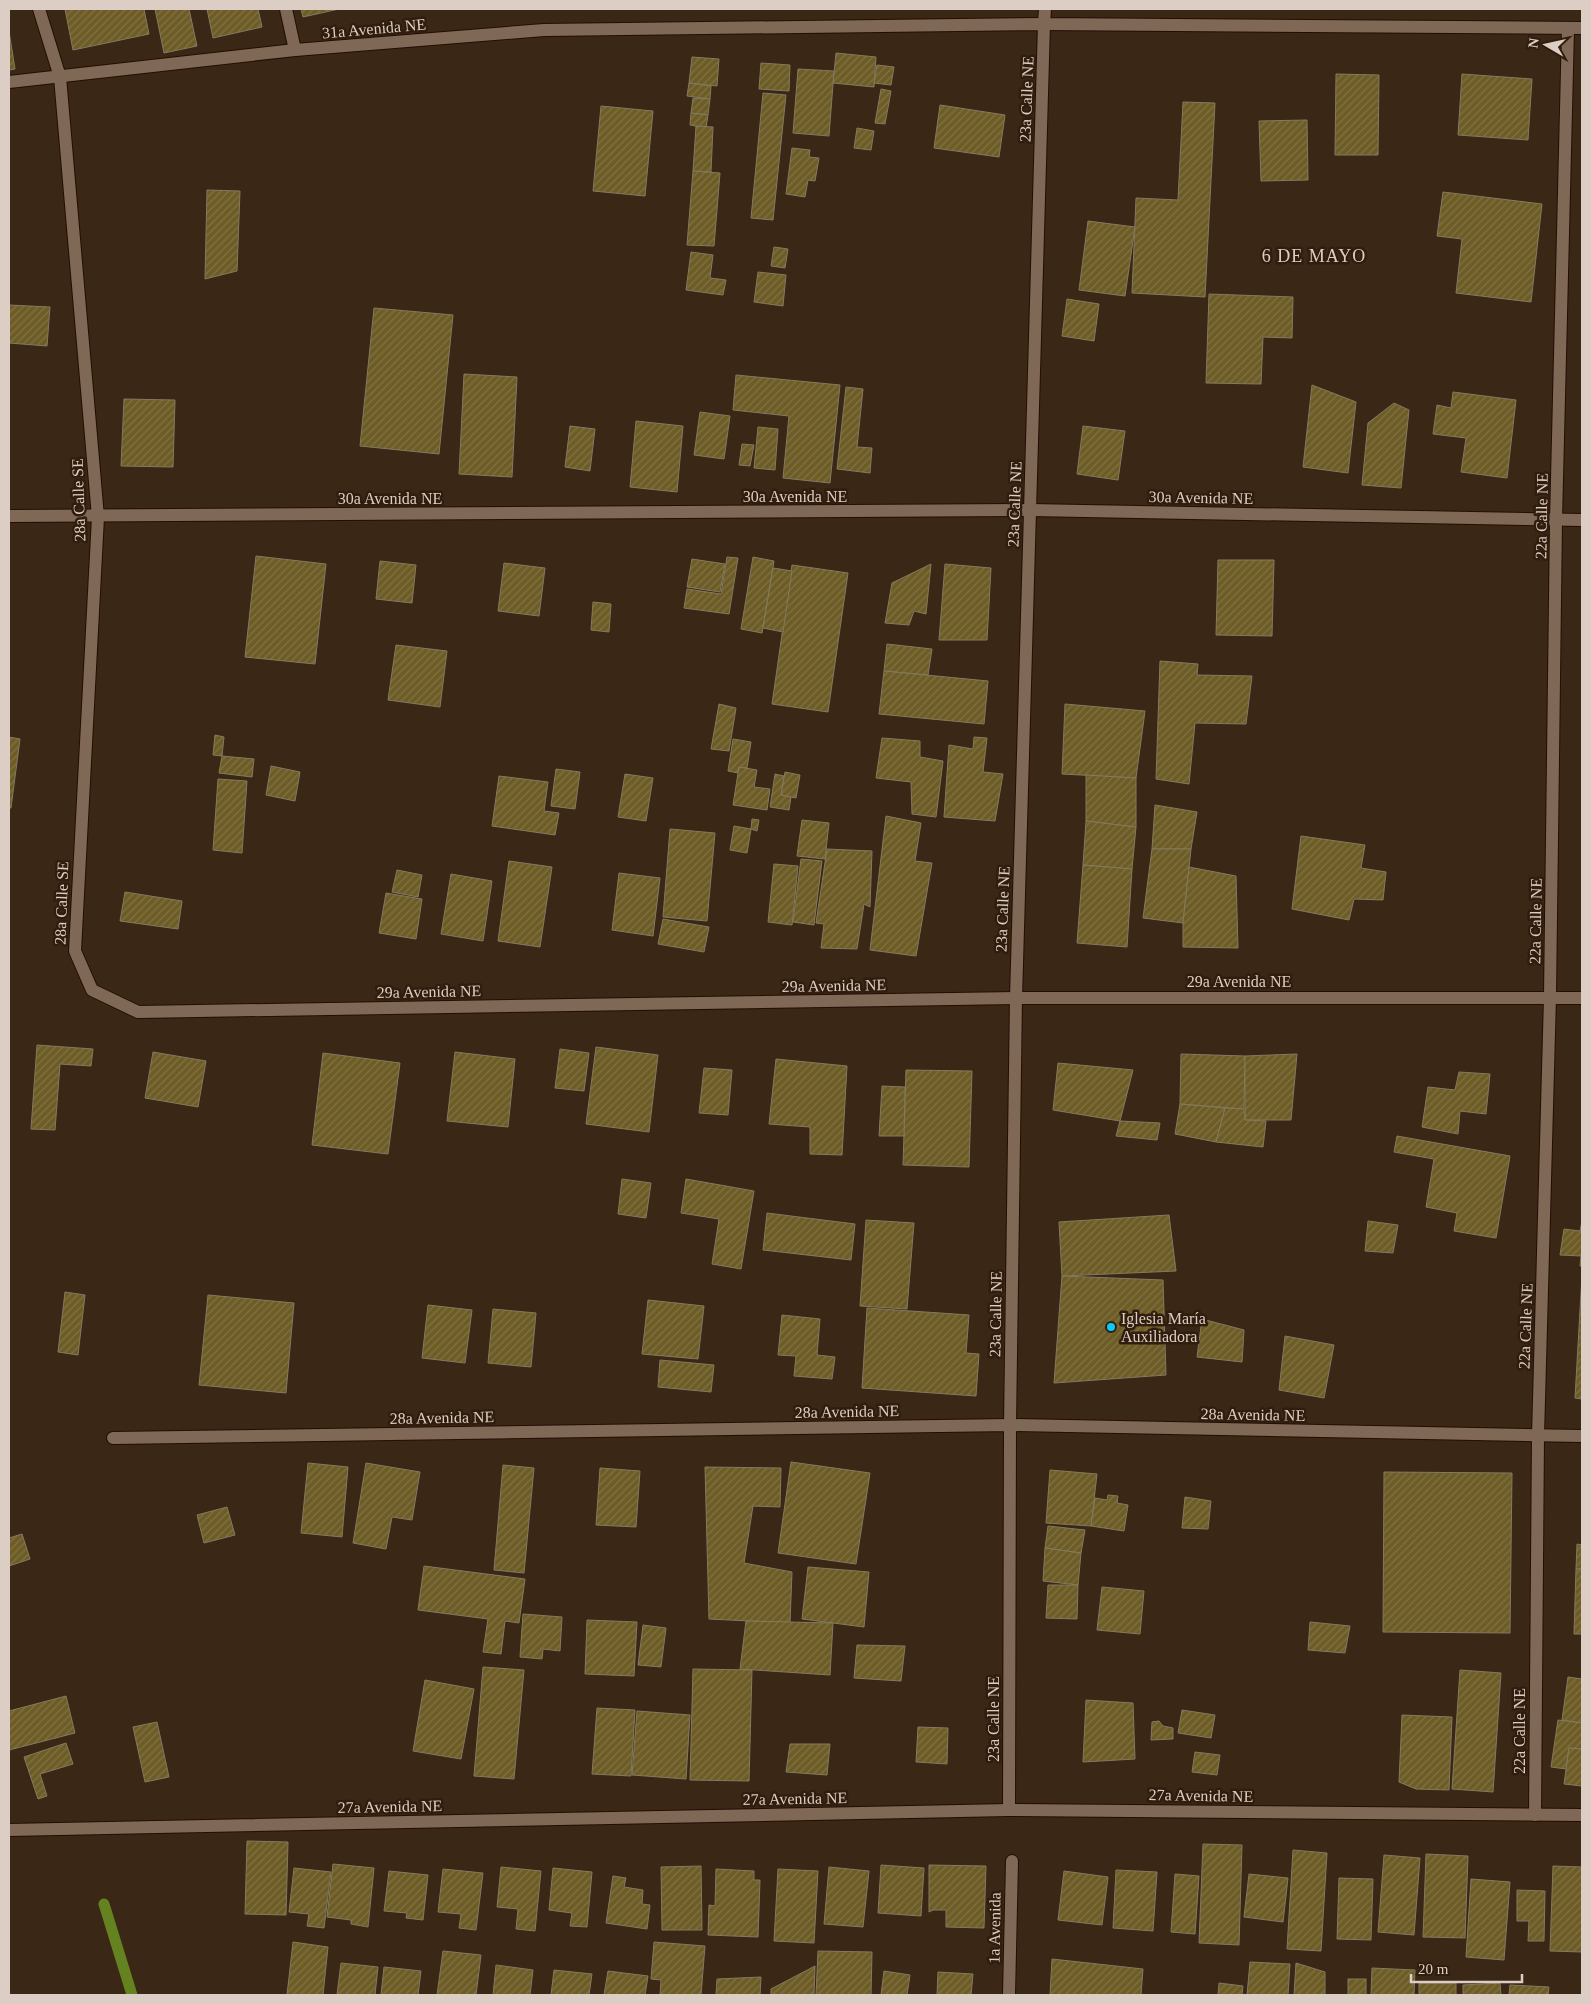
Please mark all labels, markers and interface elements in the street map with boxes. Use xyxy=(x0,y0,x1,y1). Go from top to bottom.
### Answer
street label: 31a Avenida NE xyxy=(321,15,427,42)
north arrow xyxy=(1521,20,1571,70)
text: N xyxy=(1525,37,1542,49)
street label: 23a Calle NE xyxy=(1017,56,1036,142)
district label: 6 DE MAYO xyxy=(1262,246,1366,266)
street label: 28a Calle SE xyxy=(69,458,88,542)
street label: 23a Calle NE xyxy=(1005,461,1024,547)
street label: 22a Calle NE xyxy=(1532,473,1551,559)
street label: 30a Avenida NE xyxy=(743,488,847,505)
street label: 30a Avenida NE xyxy=(1149,488,1253,507)
street label: 30a Avenida NE xyxy=(338,490,442,507)
street label: 28a Calle SE xyxy=(52,861,71,945)
street label: 23a Calle NE xyxy=(993,866,1012,952)
street label: 22a Calle NE xyxy=(1526,878,1545,964)
street label: 29a Avenida NE xyxy=(1187,973,1291,990)
street label: 29a Avenida NE xyxy=(782,976,886,995)
street label: 29a Avenida NE xyxy=(377,982,481,1001)
street label: 23a Calle NE xyxy=(986,1271,1005,1357)
street label: 22a Calle NE xyxy=(1516,1283,1535,1369)
place label: Iglesia María Auxiliadora xyxy=(1121,1310,1206,1345)
marker: Iglesia María Auxiliadora xyxy=(1105,1321,1117,1333)
street label: 28a Avenida NE xyxy=(795,1402,899,1421)
street label: 28a Avenida NE xyxy=(1201,1405,1305,1424)
street label: 28a Avenida NE xyxy=(390,1408,494,1427)
street label: 23a Calle NE xyxy=(985,1676,1002,1762)
street label: 22a Calle NE xyxy=(1511,1688,1528,1774)
street label: 27a Avenida NE xyxy=(1149,1786,1253,1805)
street label: 27a Avenida NE xyxy=(743,1789,847,1808)
street label: 27a Avenida NE xyxy=(338,1797,442,1816)
street label: 1a Avenida xyxy=(985,1892,1004,1964)
scale bar xyxy=(1411,1952,1522,1984)
text: 20 m xyxy=(1418,1961,1449,1977)

